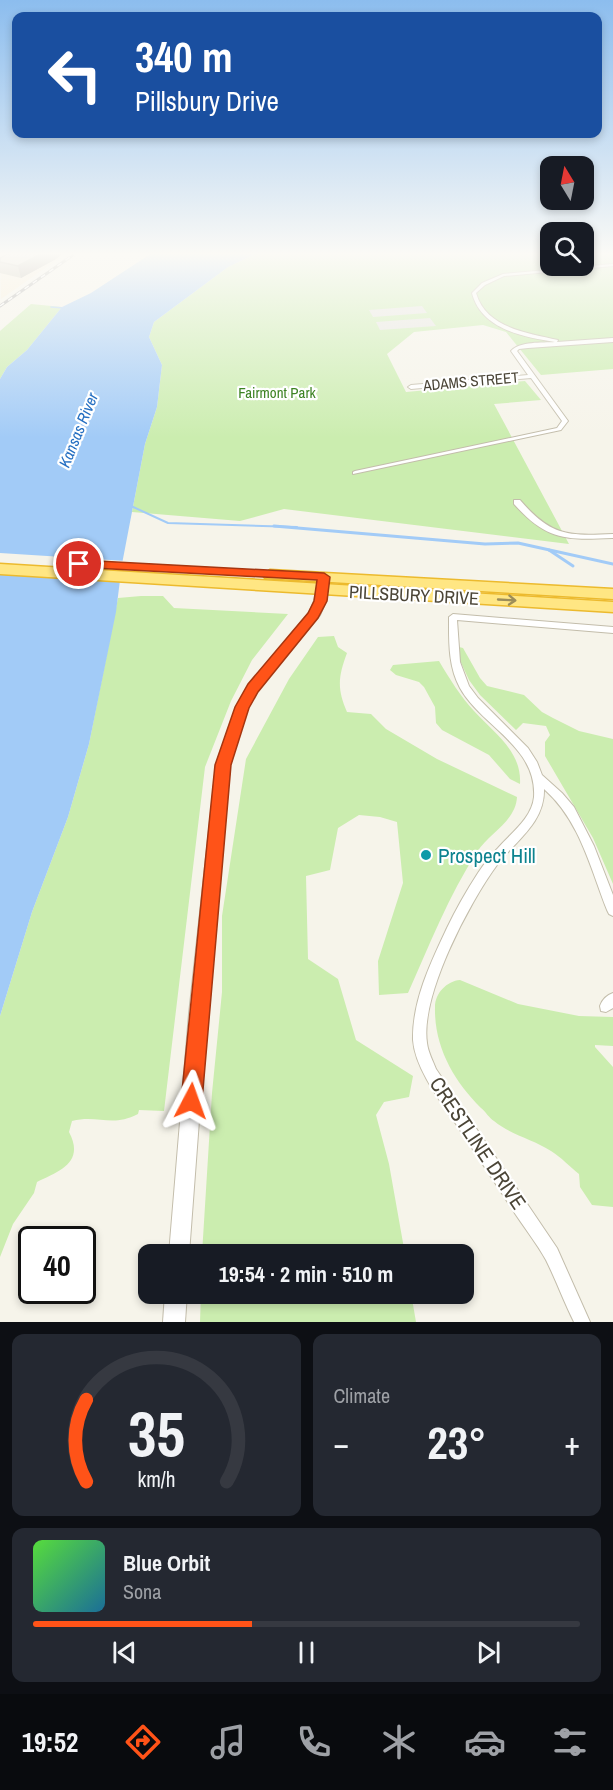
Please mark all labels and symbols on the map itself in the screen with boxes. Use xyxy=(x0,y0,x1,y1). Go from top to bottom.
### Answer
north arrow xyxy=(540,156,594,210)
street label: ADAMS STREET xyxy=(421,366,520,396)
park label: Fairmont Park xyxy=(238,382,317,403)
water label: Kansas River xyxy=(53,389,103,471)
pin xyxy=(53,538,104,589)
street label: PILLSBURY DRIVE xyxy=(348,579,480,611)
one-way arrow xyxy=(497,595,517,606)
place label: Prospect Hill xyxy=(438,841,536,870)
marker: Prospect Hill xyxy=(419,848,433,862)
position arrow xyxy=(159,1069,223,1133)
street label: CRESTLINE DRIVE xyxy=(423,1071,533,1215)
speed limit sign: 40 xyxy=(18,1226,96,1304)

